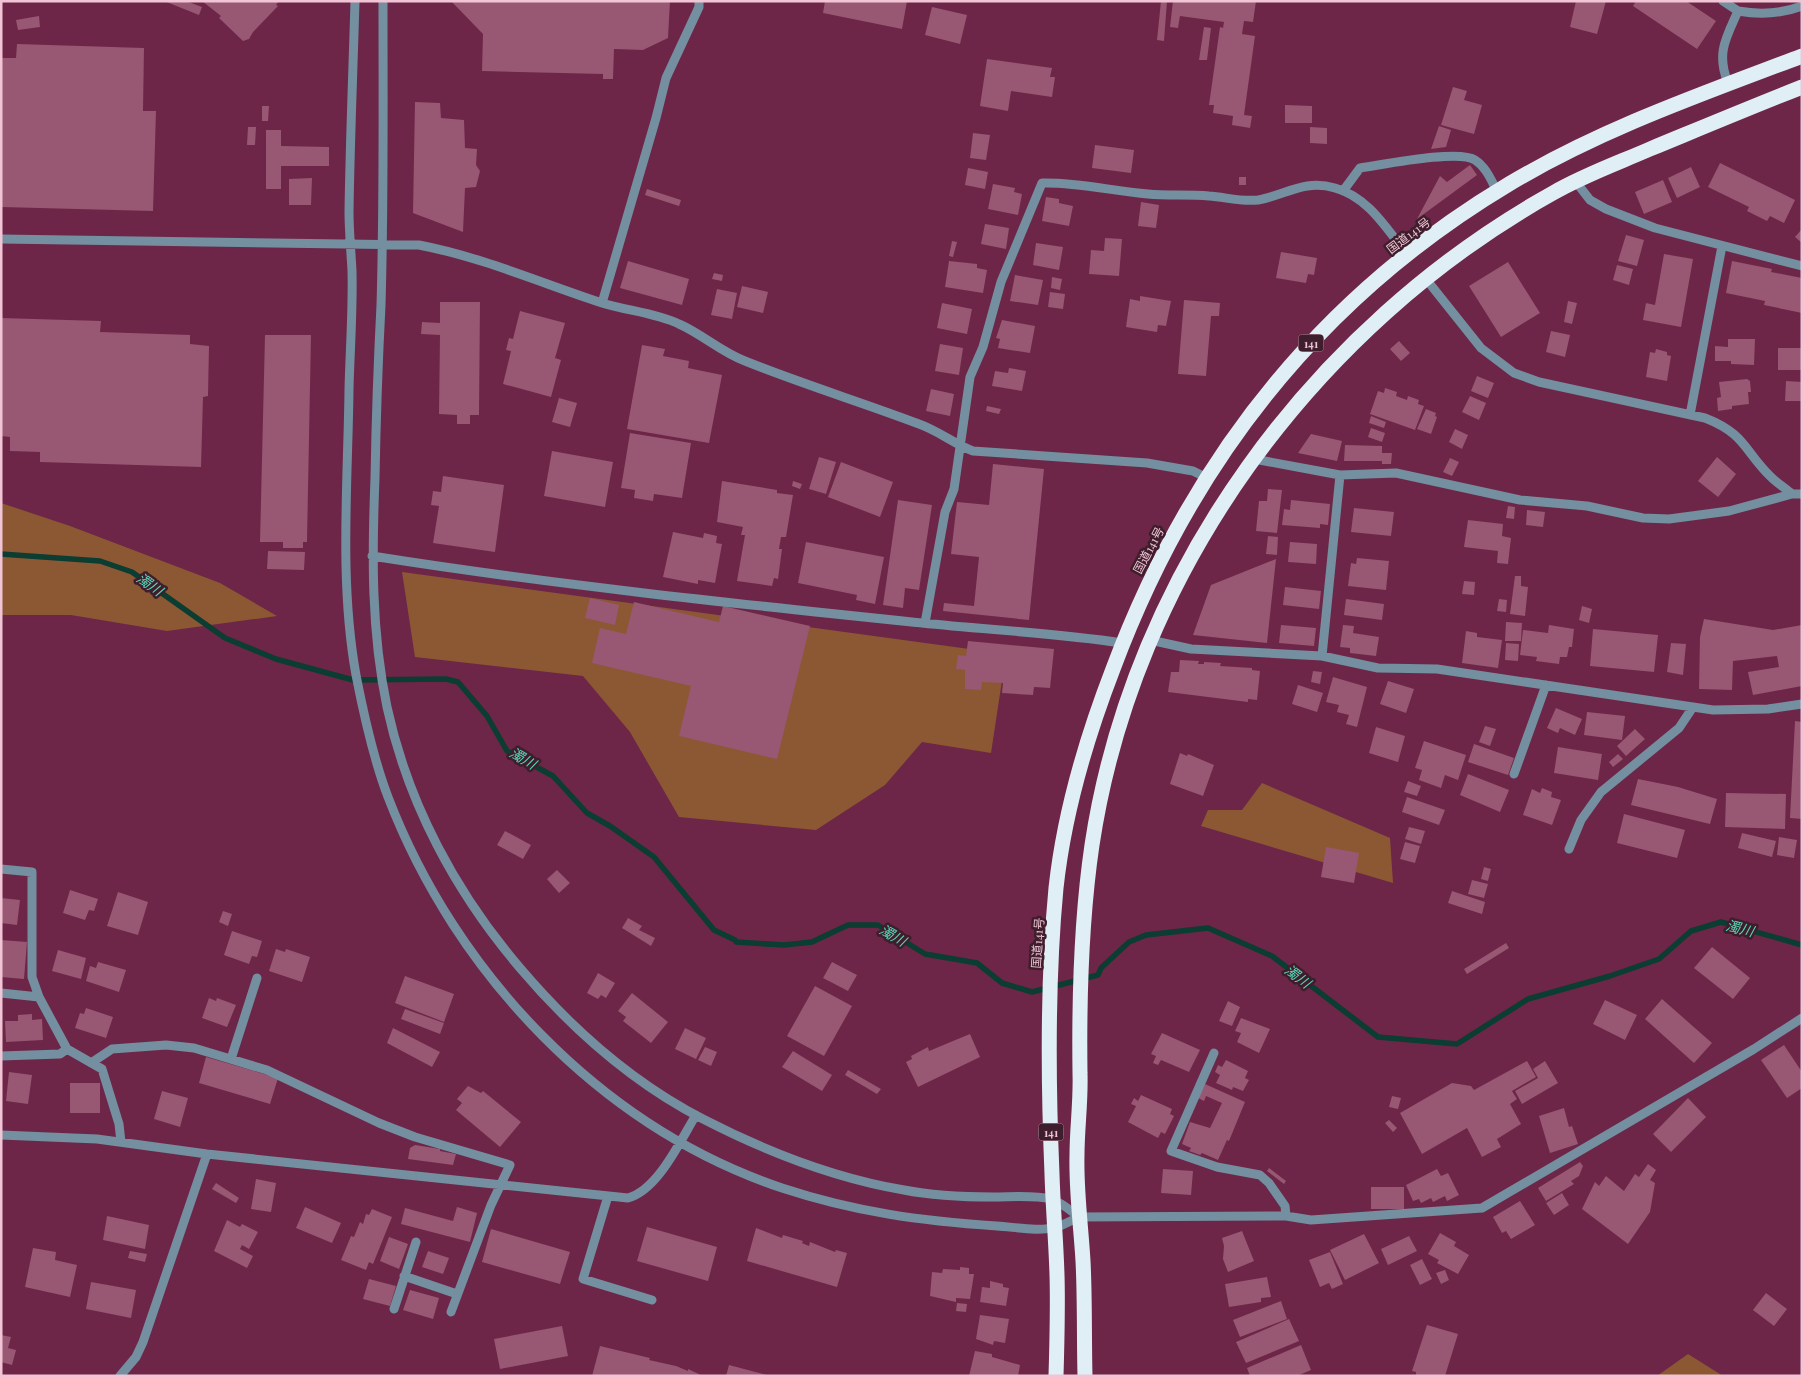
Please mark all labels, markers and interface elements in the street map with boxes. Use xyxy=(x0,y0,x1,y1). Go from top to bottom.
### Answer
street label: 国道141号 xyxy=(1383,213,1433,257)
road number: 141 xyxy=(1298,334,1324,352)
street label: 国道141号 xyxy=(1129,524,1167,576)
water label: 濁川 xyxy=(133,568,169,601)
water label: 濁川 xyxy=(506,743,542,774)
water label: 濁川 xyxy=(1724,915,1758,941)
street label: 国道141号 xyxy=(1027,917,1047,969)
water label: 濁川 xyxy=(876,920,912,951)
water label: 濁川 xyxy=(1281,960,1316,993)
road number: 141 xyxy=(1038,1124,1064,1140)

